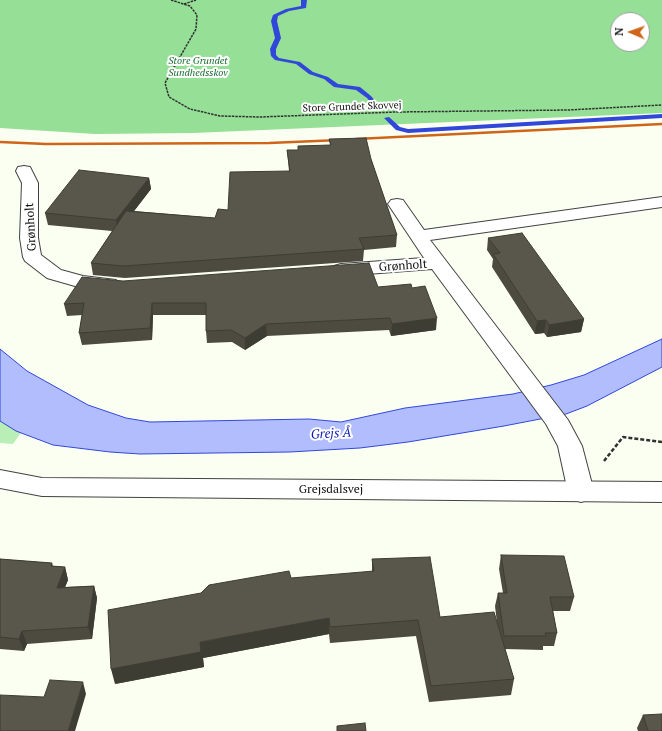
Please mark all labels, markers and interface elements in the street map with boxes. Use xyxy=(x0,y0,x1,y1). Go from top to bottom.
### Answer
north arrow xyxy=(610,12,650,52)
text: N xyxy=(612,27,626,36)
park label: Store Grundet Sundhedsskov xyxy=(168,55,228,78)
street label: Store Grundet Skovvej xyxy=(302,99,402,115)
street label: Grønholt xyxy=(23,202,39,252)
street label: Grønholt xyxy=(378,257,428,275)
water label: Grejs Å xyxy=(310,425,352,443)
street label: Grejsdalsvej xyxy=(299,483,363,497)

